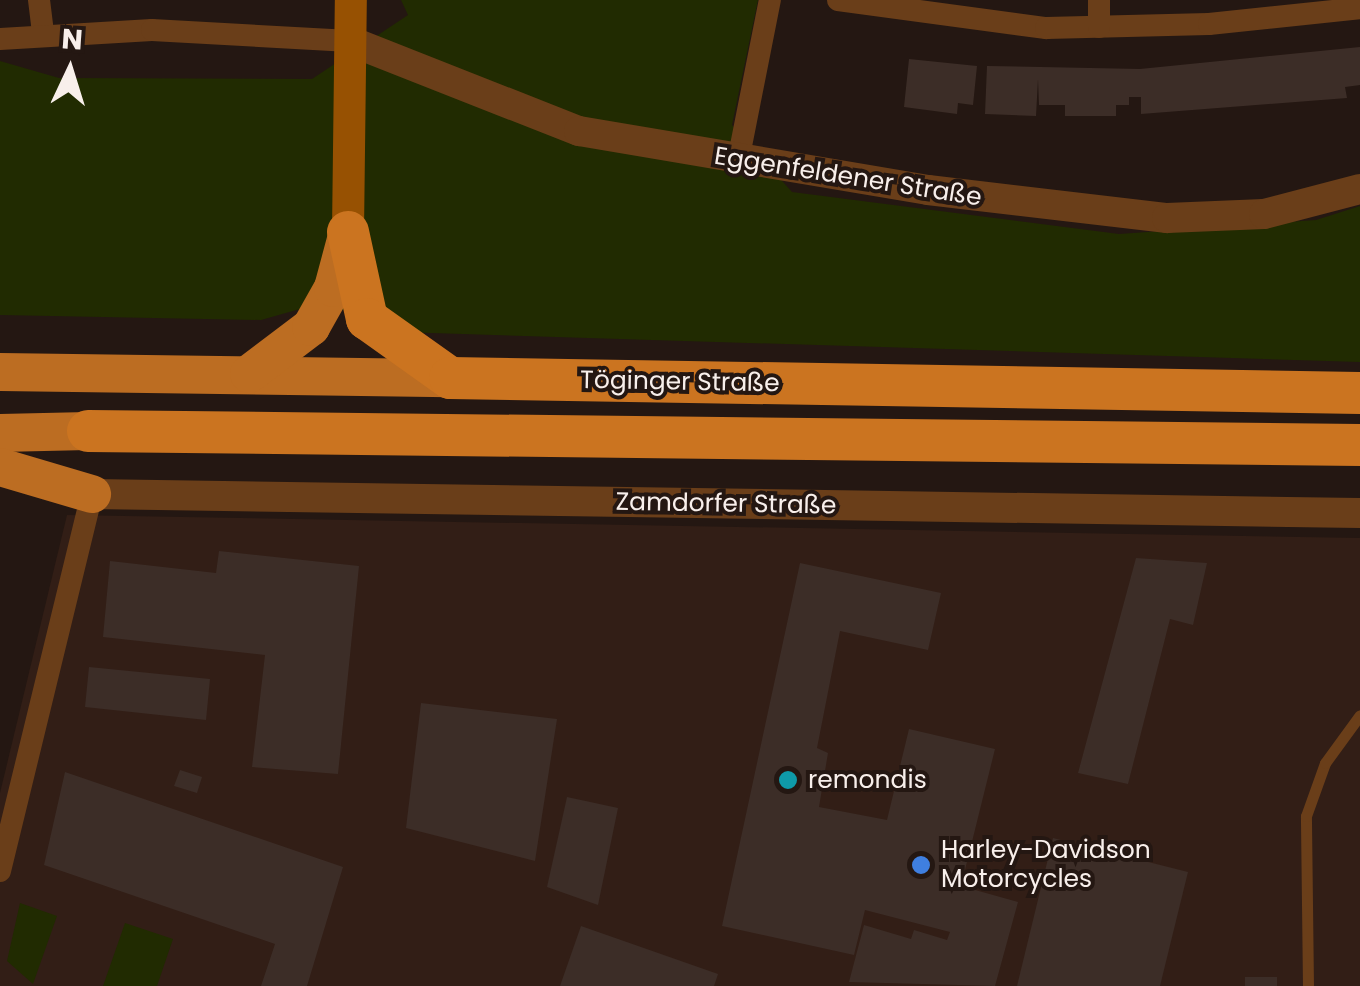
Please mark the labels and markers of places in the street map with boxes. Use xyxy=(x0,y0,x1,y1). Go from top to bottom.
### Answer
place label: remondis xyxy=(808,765,927,795)
marker: remondis xyxy=(777,769,799,791)
place label: Harley-Davidson Motorcycles xyxy=(941,836,1151,895)
marker: Harley-Davidson Motorcycles xyxy=(910,854,932,876)

